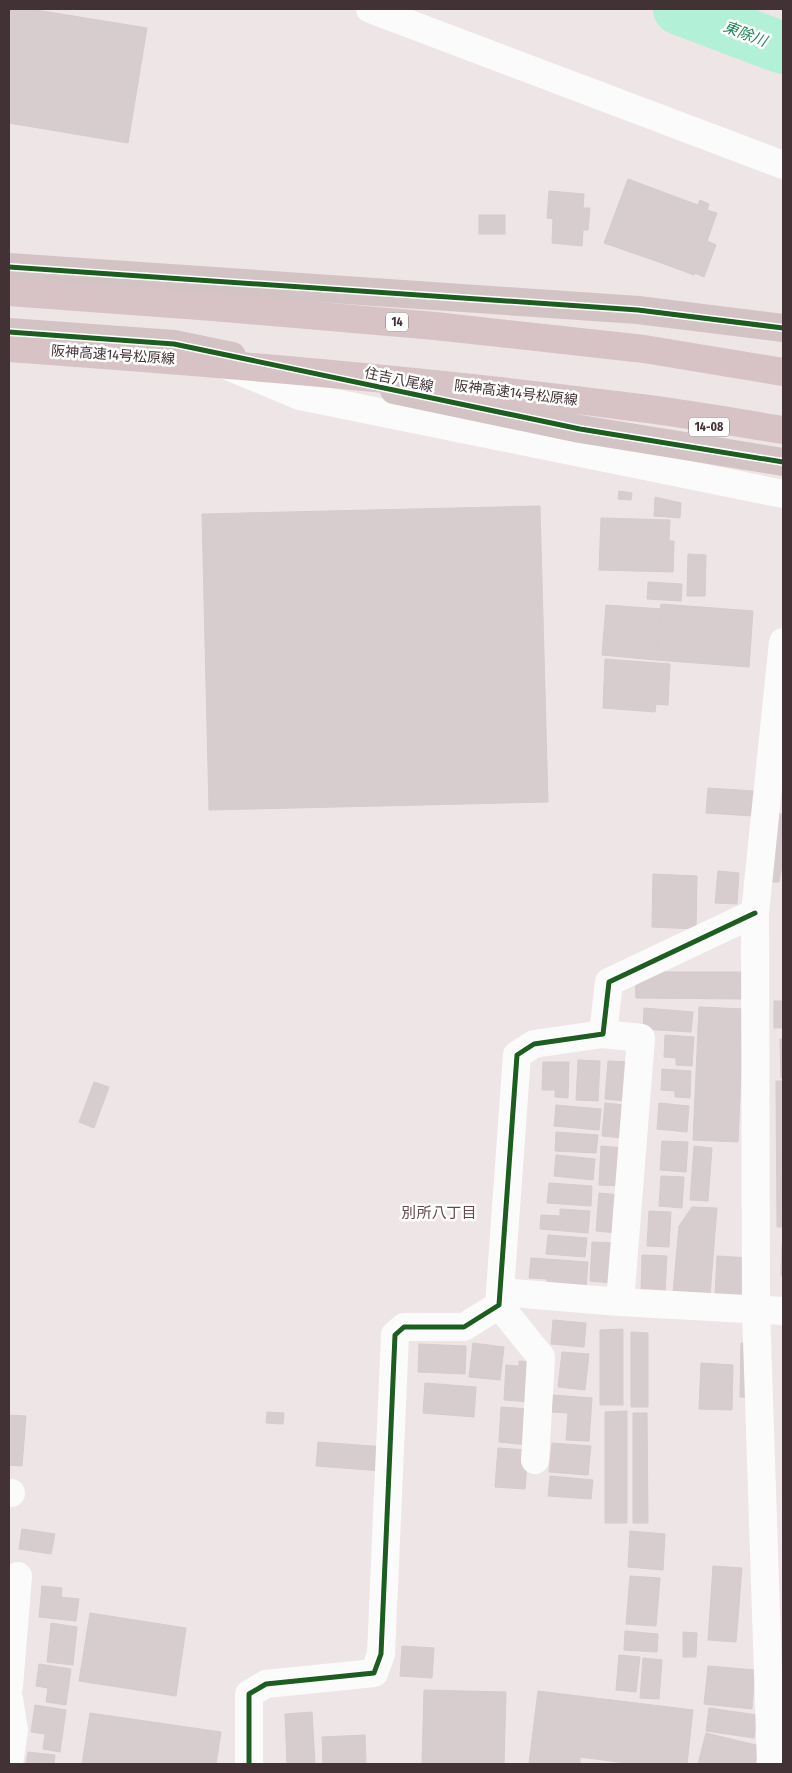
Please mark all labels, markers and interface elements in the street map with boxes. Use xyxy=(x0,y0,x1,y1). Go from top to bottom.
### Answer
water label: 東除川 xyxy=(721,18,771,51)
road number: 14 xyxy=(386,313,408,332)
street label: 阪神高速14号松原線 xyxy=(50,342,176,368)
street label: 住吉八尾線 xyxy=(363,364,435,396)
street label: 阪神高速14号松原線 xyxy=(453,377,579,409)
road number: 14-08 xyxy=(689,418,729,437)
district label: 別所八丁目 xyxy=(401,1204,477,1222)

